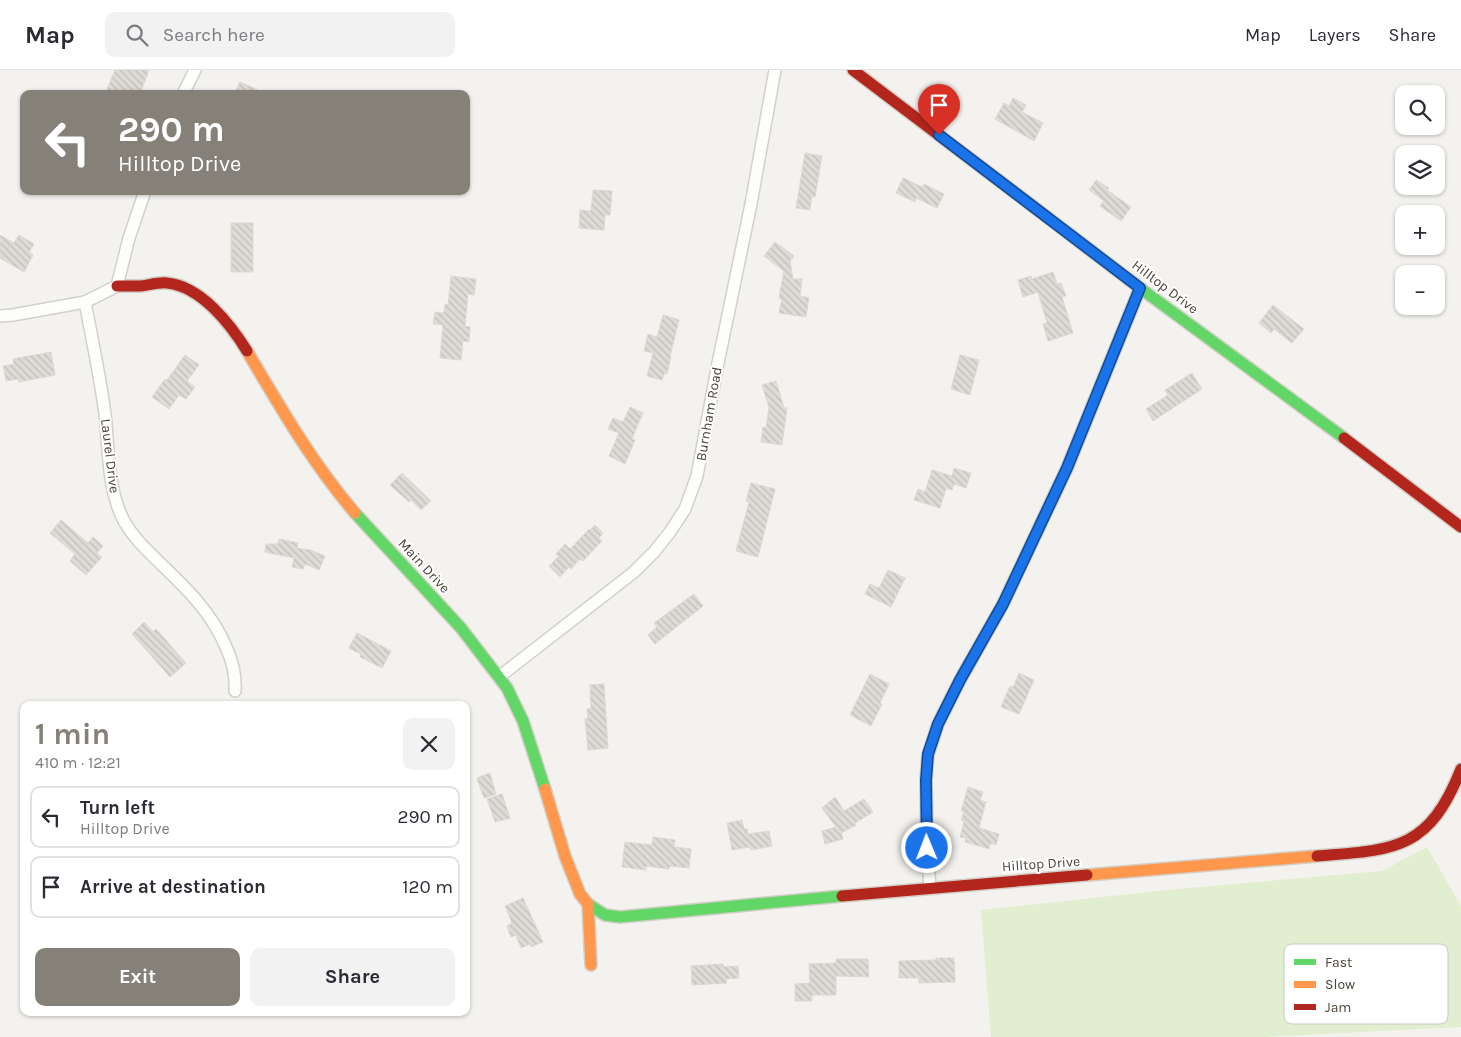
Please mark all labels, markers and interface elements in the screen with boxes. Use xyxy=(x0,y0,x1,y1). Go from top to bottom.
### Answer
search box xyxy=(105,12,455,57)
text: Map xyxy=(25,21,75,49)
icon: search xyxy=(123,21,151,49)
text: Search here xyxy=(163,24,265,46)
text: Map xyxy=(1245,24,1281,46)
text: Layers xyxy=(1309,24,1361,46)
text: Share xyxy=(1389,24,1436,46)
pin xyxy=(918,84,960,135)
map controls xyxy=(1395,85,1445,315)
button: search xyxy=(1395,85,1445,135)
icon: arrive xyxy=(925,91,953,119)
text: 290 m xyxy=(118,109,225,150)
icon: left xyxy=(35,110,100,175)
button: layers xyxy=(1395,145,1445,195)
text: Hilltop Drive xyxy=(118,151,241,177)
button: + xyxy=(1395,205,1445,255)
street label: Hilltop Drive xyxy=(1129,257,1201,317)
button: − xyxy=(1395,265,1445,315)
street label: Burnham Road xyxy=(692,365,726,463)
street label: Laurel Drive xyxy=(97,418,123,494)
street label: Main Drive xyxy=(395,535,453,597)
text: 1 min xyxy=(35,716,110,752)
button: close xyxy=(403,718,455,770)
text: 410 m · 12:21 xyxy=(35,753,121,772)
text: Turn left xyxy=(80,797,155,819)
icon: left xyxy=(37,803,65,831)
text: 290 m xyxy=(397,806,453,828)
text: Hilltop Drive xyxy=(80,819,170,838)
position arrow xyxy=(900,821,952,873)
street label: Hilltop Drive xyxy=(1001,853,1081,875)
icon: arrive xyxy=(37,873,65,901)
text: Arrive at destination xyxy=(80,876,266,898)
text: 120 m xyxy=(402,876,453,898)
legend xyxy=(1284,944,1448,1024)
button: Exit xyxy=(35,948,240,1006)
button: Share xyxy=(250,948,455,1006)
text: Fast xyxy=(1325,954,1352,971)
text: Slow xyxy=(1325,976,1355,993)
text: Jam xyxy=(1325,999,1351,1016)

